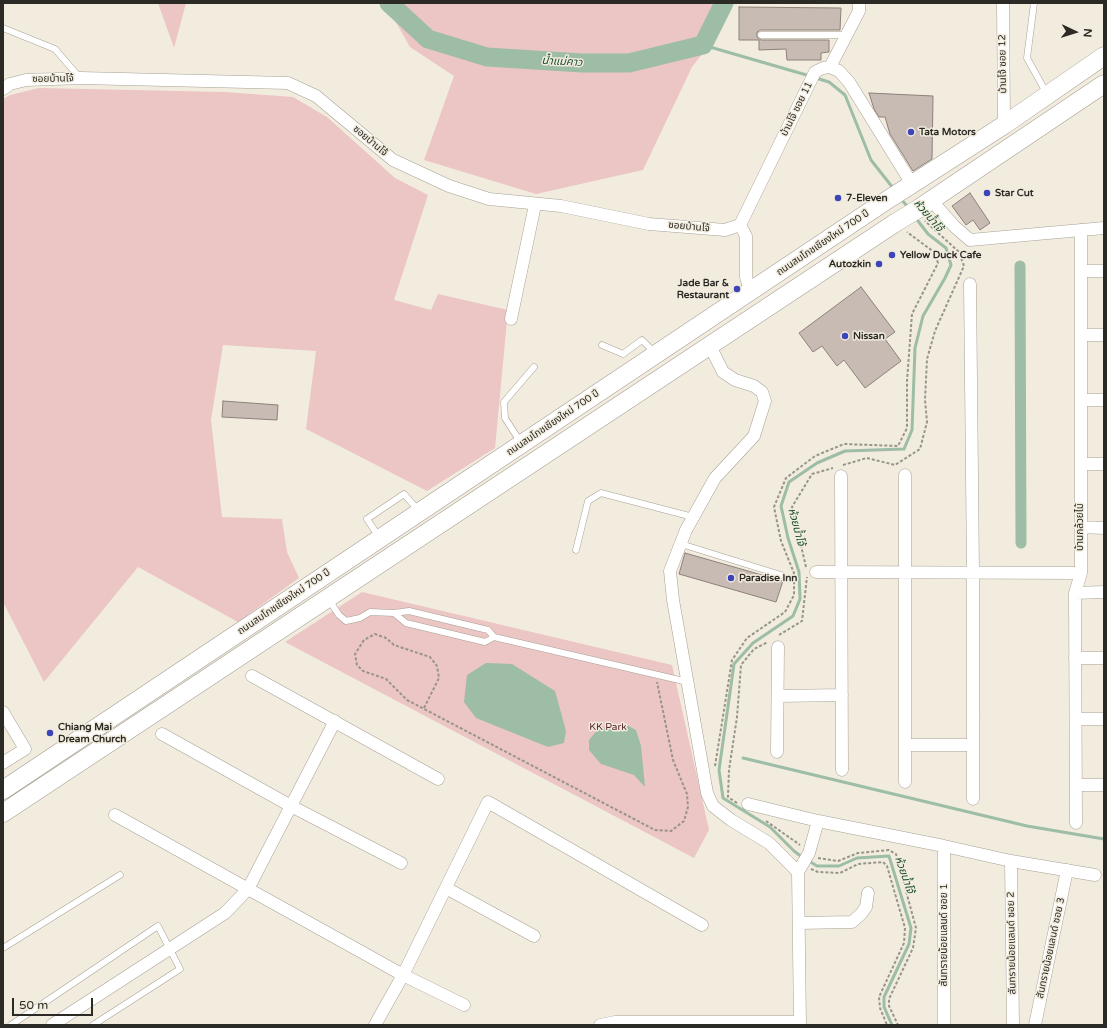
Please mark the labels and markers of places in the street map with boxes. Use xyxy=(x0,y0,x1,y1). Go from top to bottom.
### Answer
place label: Tata Motors xyxy=(919,126,976,138)
marker: Tata Motors xyxy=(906,127,916,137)
place label: Star Cut xyxy=(995,187,1034,199)
marker: Star Cut xyxy=(982,188,992,198)
place label: 7-Eleven xyxy=(846,192,888,204)
marker: 7-Eleven xyxy=(833,193,843,203)
place label: Yellow Duck Cafe xyxy=(900,249,981,261)
marker: Yellow Duck Cafe xyxy=(887,250,897,260)
place label: Autozkin xyxy=(829,258,871,270)
marker: Autozkin xyxy=(874,259,884,269)
place label: Jade Bar & Restaurant xyxy=(677,277,729,300)
marker: Jade Bar & Restaurant xyxy=(732,284,742,294)
place label: Nissan xyxy=(853,330,885,342)
marker: Nissan xyxy=(840,331,850,341)
place label: Paradise Inn xyxy=(739,572,797,584)
marker: Paradise Inn xyxy=(726,573,736,583)
place label: Chiang Mai Dream Church xyxy=(58,721,126,744)
marker: Chiang Mai Dream Church xyxy=(45,728,55,738)

